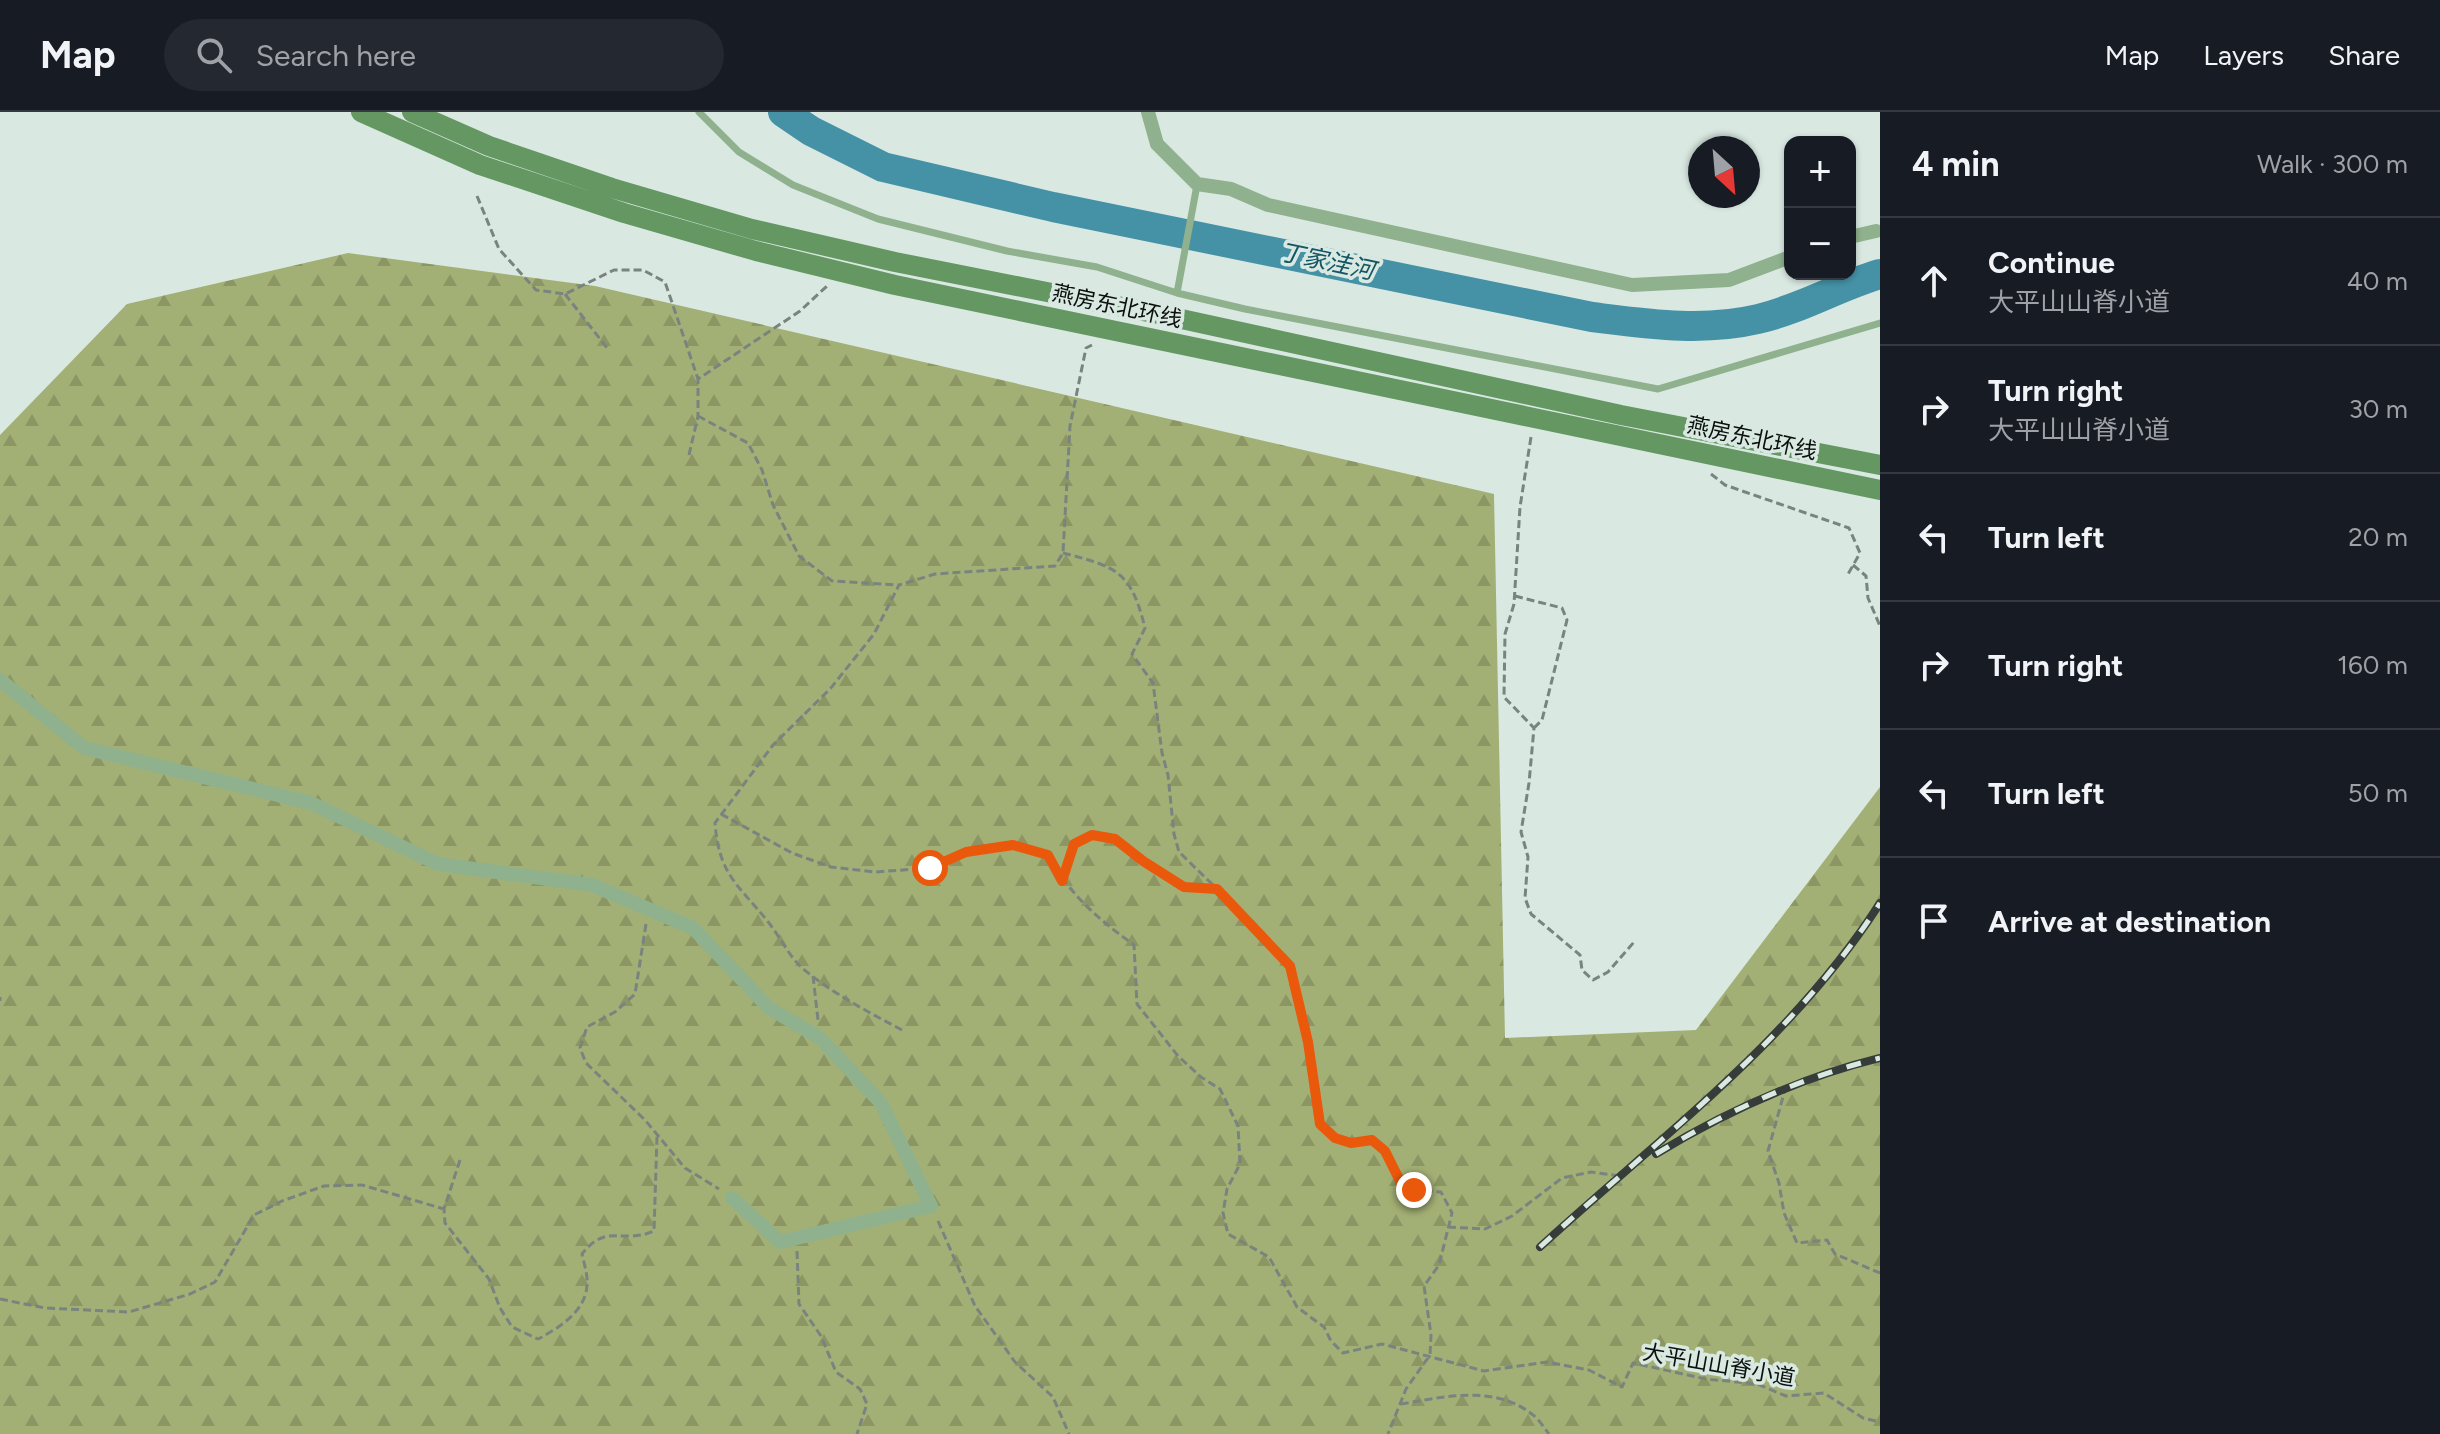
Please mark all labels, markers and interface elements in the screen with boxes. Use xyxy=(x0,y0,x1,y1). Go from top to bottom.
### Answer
search box xyxy=(164,19,724,91)
text: Map xyxy=(40,32,116,78)
icon: search xyxy=(192,33,236,77)
text: Search here xyxy=(256,37,416,74)
text: Map xyxy=(2105,38,2159,72)
text: Layers xyxy=(2203,38,2284,72)
text: Share xyxy=(2328,38,2400,72)
north arrow xyxy=(1688,136,1760,208)
map controls xyxy=(1784,136,1856,280)
button: + xyxy=(1784,136,1856,208)
text: 4 min xyxy=(1912,144,1999,185)
text: Walk · 300 m xyxy=(2257,148,2408,180)
button: − xyxy=(1784,208,1856,280)
water label: 丁家洼河 xyxy=(1277,237,1381,286)
text: Continue xyxy=(1988,244,2115,281)
icon: ahead xyxy=(1912,259,1956,303)
text: 40 m xyxy=(2347,265,2408,297)
street label: 燕房东北环线 xyxy=(1050,279,1184,333)
text: 大平山山脊小道 xyxy=(1988,286,2170,318)
text: Turn right xyxy=(1988,372,2123,409)
icon: right xyxy=(1912,387,1956,431)
text: 30 m xyxy=(2349,393,2408,425)
street label: 燕房东北环线 xyxy=(1685,411,1819,465)
text: 大平山山脊小道 xyxy=(1988,414,2170,446)
icon: left xyxy=(1912,515,1956,559)
text: Turn left xyxy=(1988,519,2105,556)
text: 20 m xyxy=(2348,521,2408,553)
icon: right xyxy=(1912,643,1956,687)
text: Turn right xyxy=(1988,647,2123,684)
text: 160 m xyxy=(2337,649,2408,681)
icon: left xyxy=(1912,771,1956,815)
text: Turn left xyxy=(1988,775,2105,812)
text: 50 m xyxy=(2348,777,2408,809)
route start xyxy=(912,850,948,886)
icon: arrive xyxy=(1912,899,1956,943)
text: Arrive at destination xyxy=(1988,903,2271,940)
route end xyxy=(1396,1172,1432,1208)
street label: 大平山山脊小道 xyxy=(1641,1338,1797,1392)

